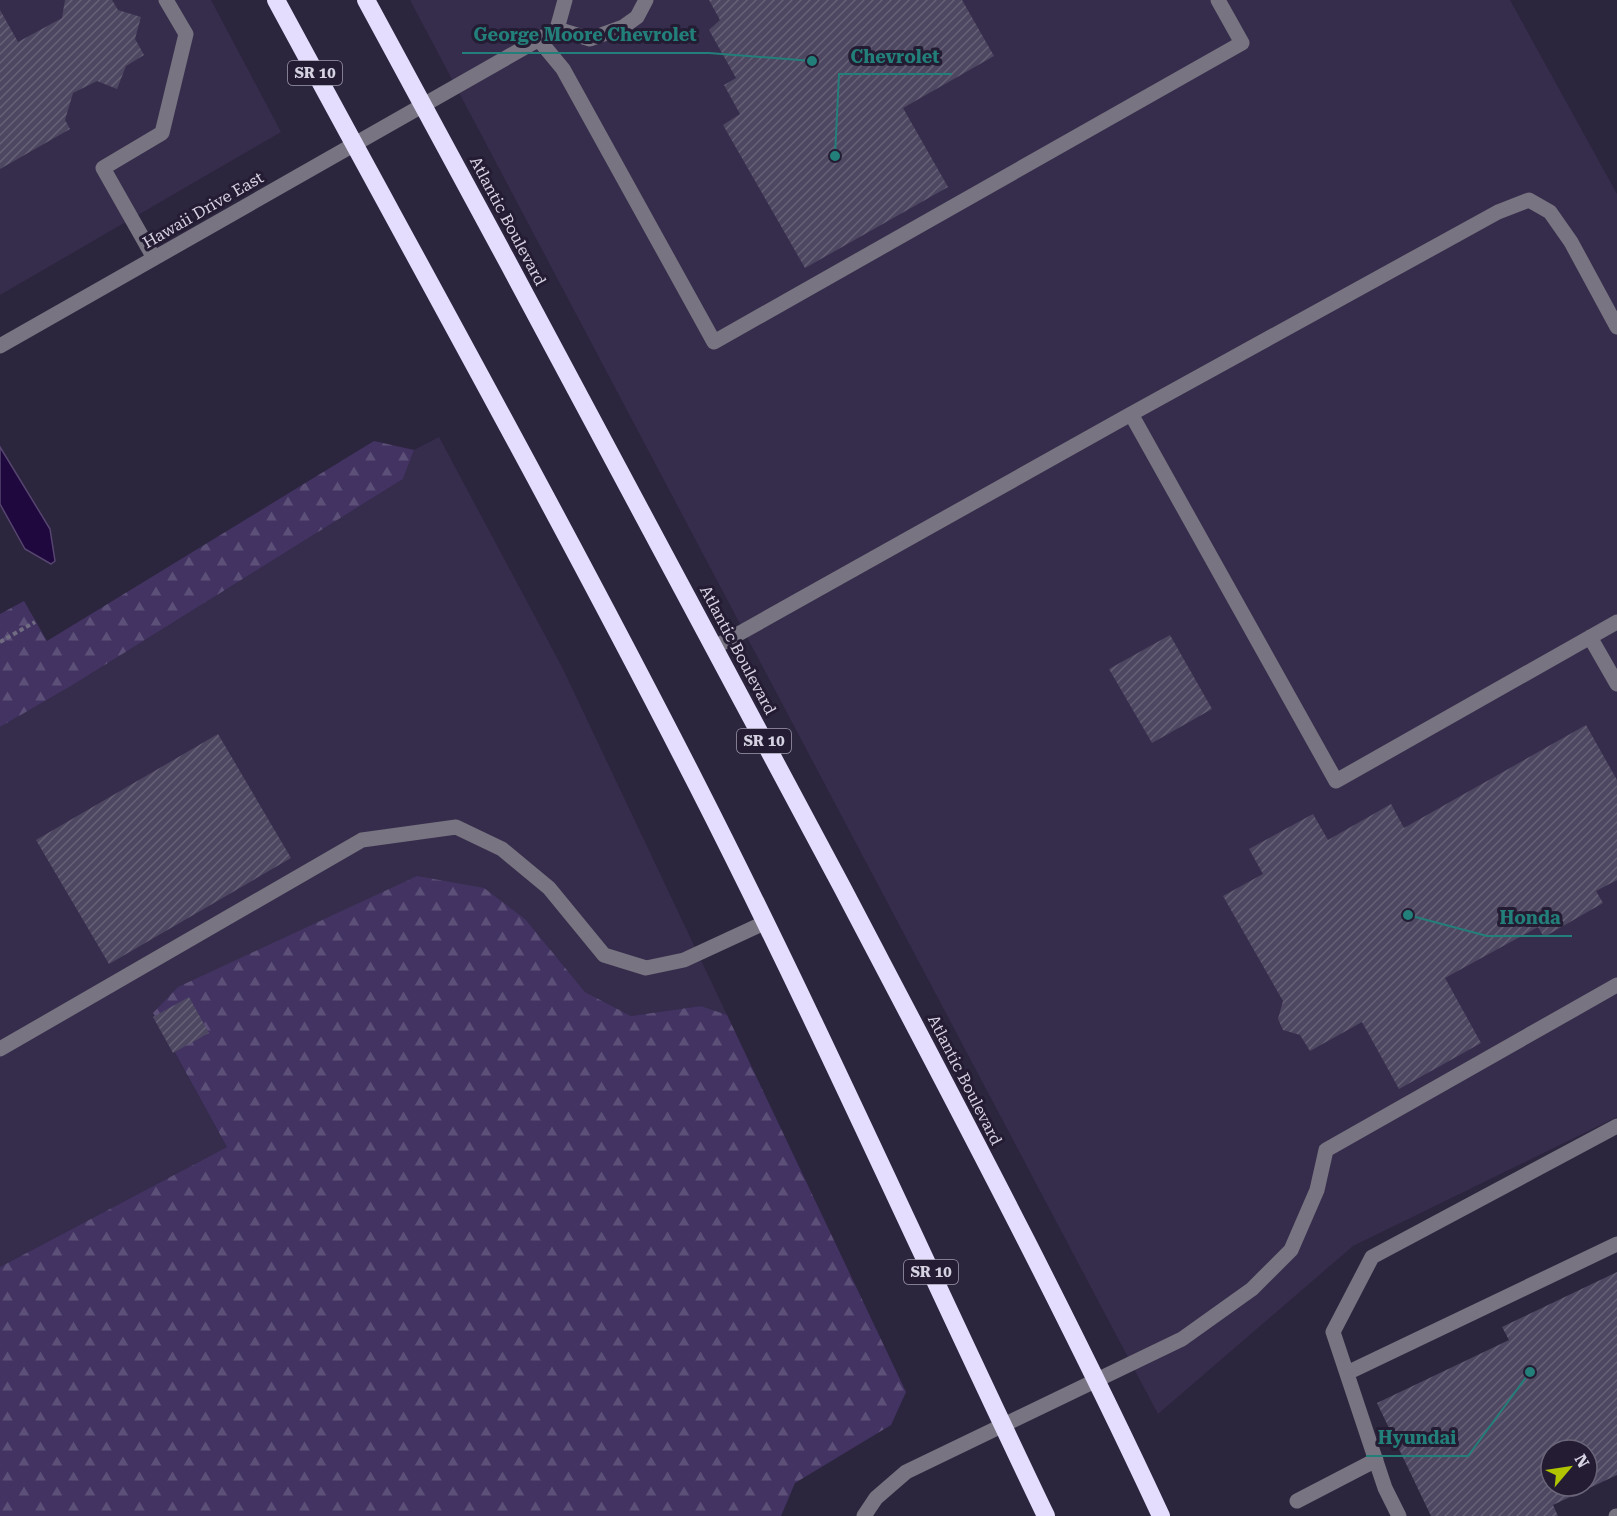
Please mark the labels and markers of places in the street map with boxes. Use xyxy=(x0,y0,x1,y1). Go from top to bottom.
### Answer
callout: George Moore Chevrolet xyxy=(462,17,709,53)
callout: Chevrolet xyxy=(839,38,952,74)
callout: Honda xyxy=(1487,900,1572,936)
callout: Hyundai xyxy=(1366,1420,1468,1456)

